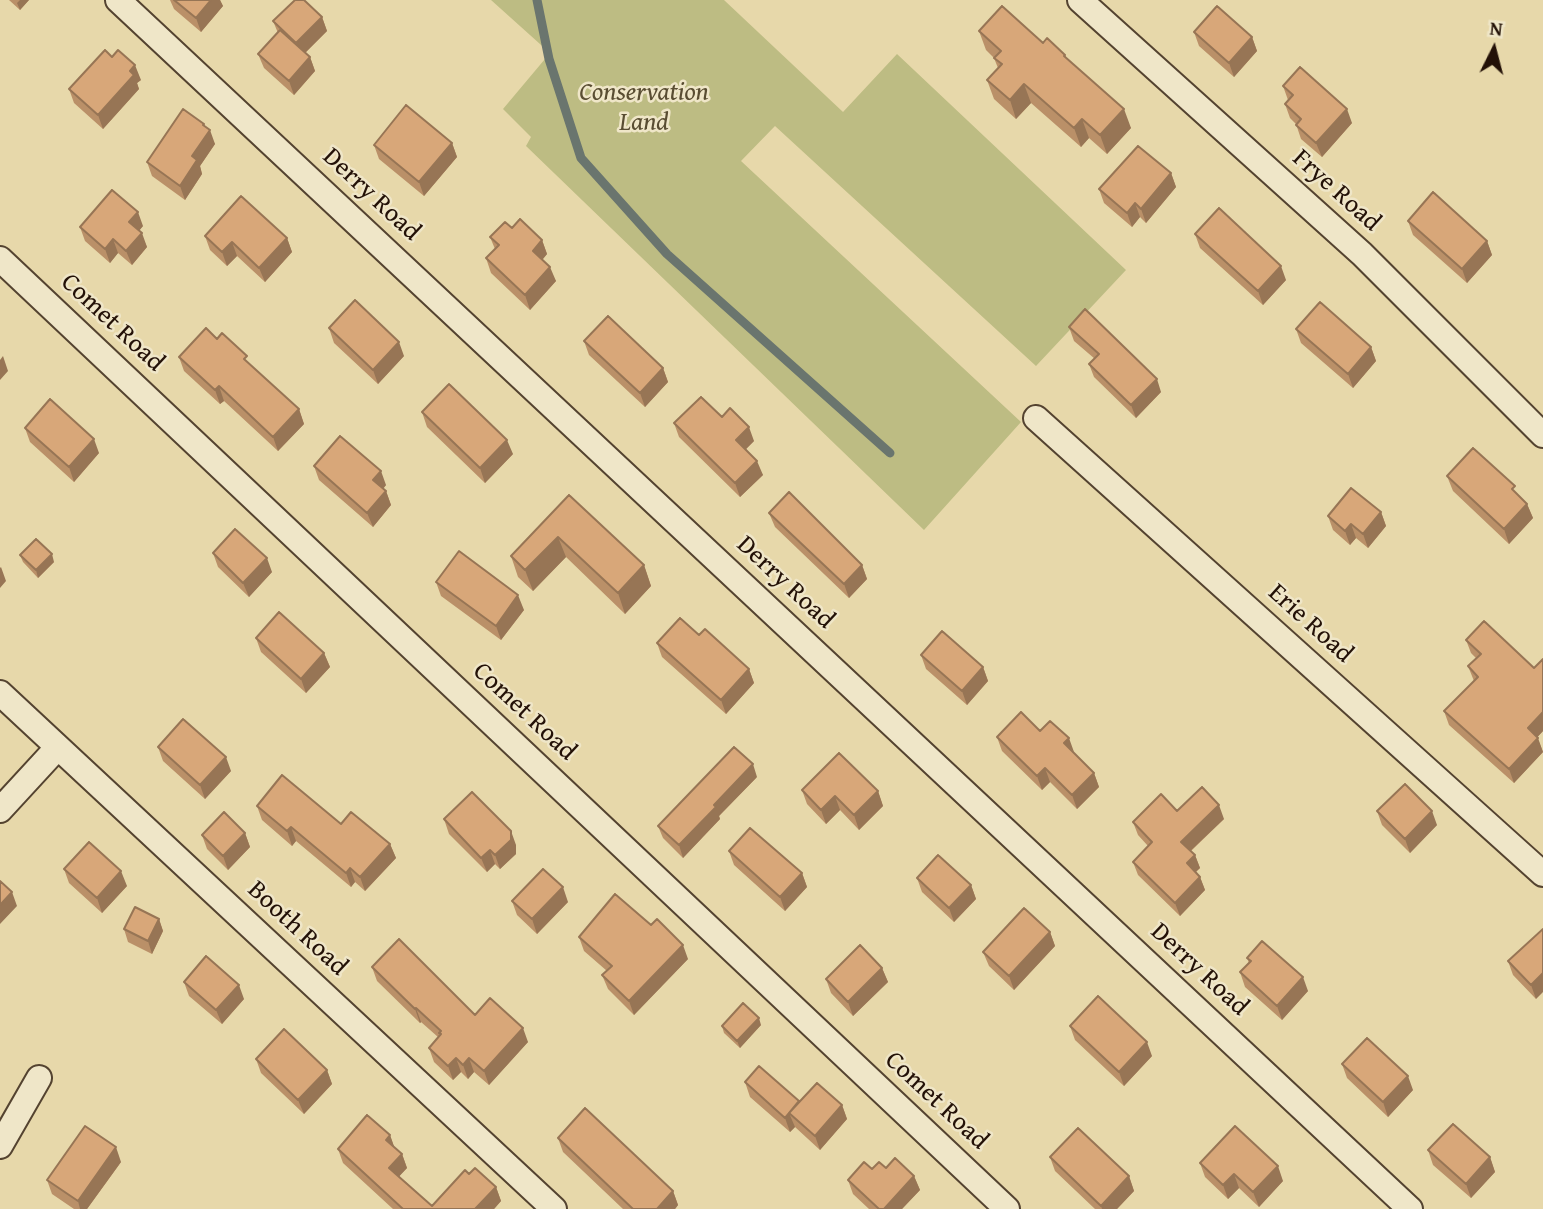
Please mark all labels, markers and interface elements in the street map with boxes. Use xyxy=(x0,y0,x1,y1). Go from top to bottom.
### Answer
north arrow xyxy=(1459,14,1529,84)
text: N xyxy=(1488,14,1504,43)
park label: Conservation Land xyxy=(579,77,709,138)
street label: Derry Road xyxy=(316,142,426,248)
street label: Frye Road xyxy=(1285,143,1387,239)
street label: Comet Road xyxy=(54,267,170,379)
street label: Derry Road xyxy=(730,530,840,636)
street label: Erie Road xyxy=(1261,578,1359,670)
street label: Comet Road xyxy=(466,656,582,768)
street label: Booth Road xyxy=(241,875,353,983)
street label: Derry Road xyxy=(1144,917,1254,1023)
street label: Comet Road xyxy=(878,1045,994,1157)

